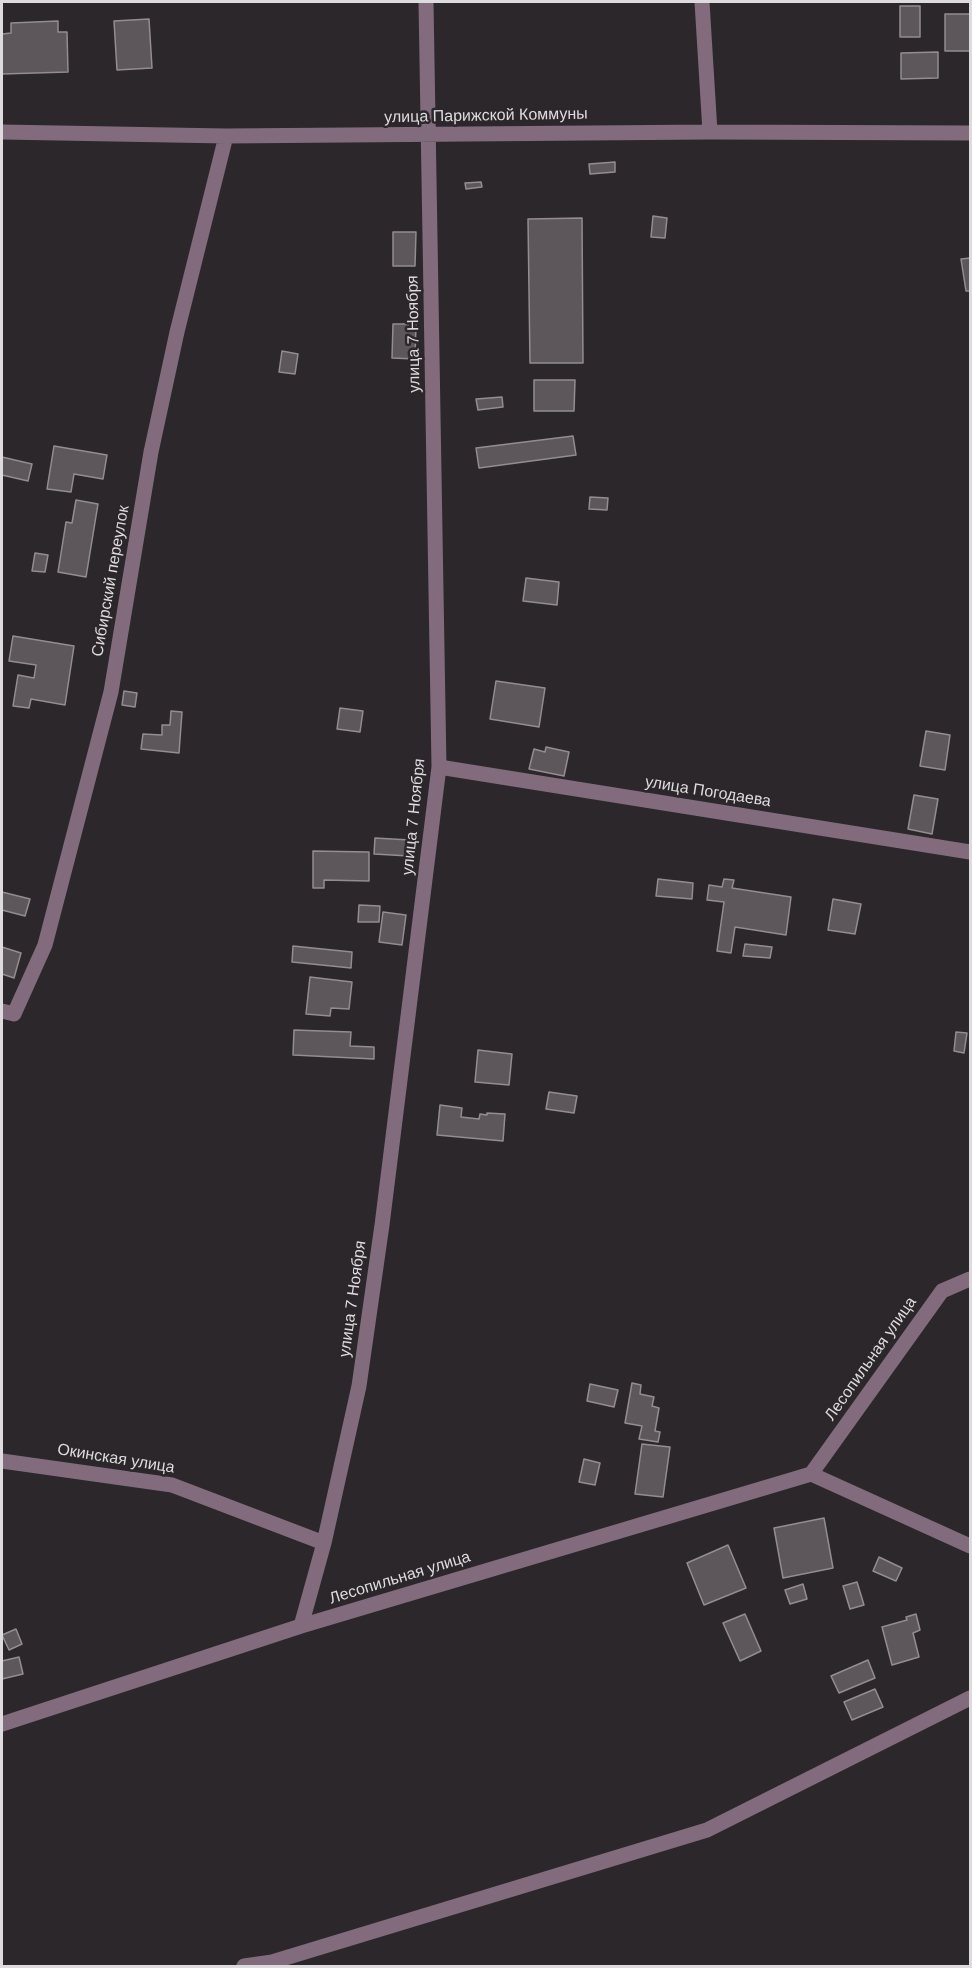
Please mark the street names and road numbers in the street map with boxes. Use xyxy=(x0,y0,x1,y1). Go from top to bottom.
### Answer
street label: улица Парижской Коммуны xyxy=(384,105,588,127)
street label: улица 7 Ноября xyxy=(403,275,425,393)
street label: Сибирский переулок xyxy=(88,504,134,658)
street label: улица 7 Ноября xyxy=(398,758,430,876)
street label: улица Погодаева xyxy=(644,773,772,811)
street label: улица 7 Ноября xyxy=(335,1240,371,1358)
street label: Лесопильная улица xyxy=(821,1293,921,1425)
street label: Окинская улица xyxy=(56,1440,176,1478)
street label: Лесопильная улица xyxy=(327,1547,473,1609)

